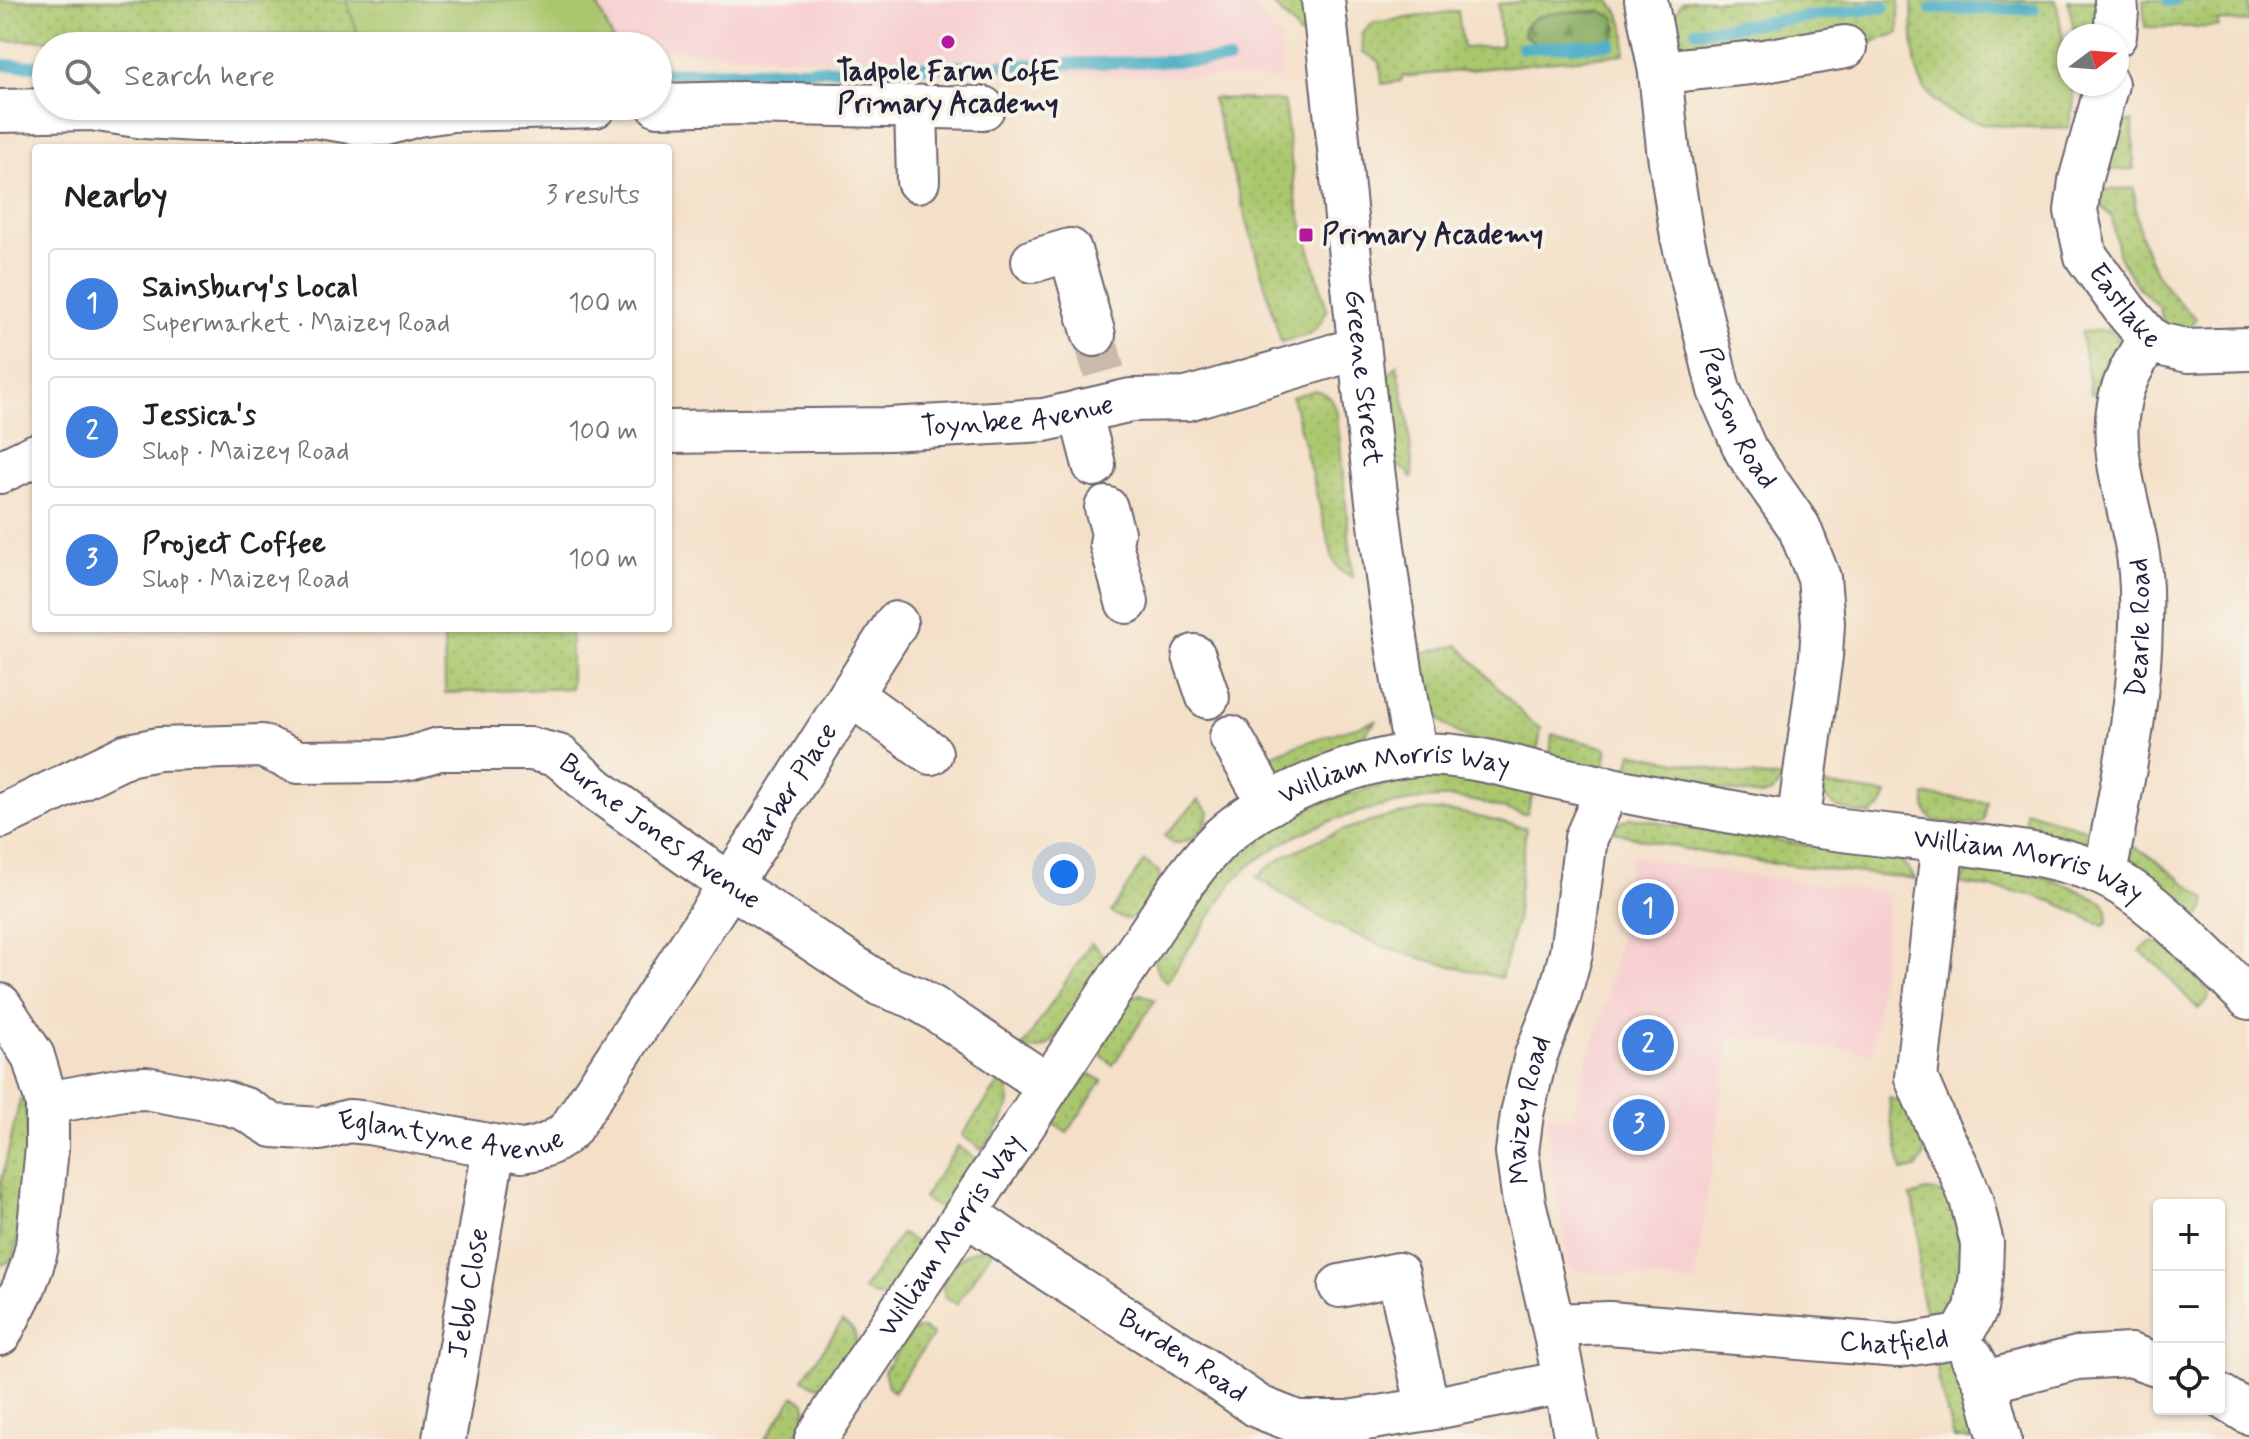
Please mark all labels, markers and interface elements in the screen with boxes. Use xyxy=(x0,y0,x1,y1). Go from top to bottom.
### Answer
north arrow xyxy=(2057,24,2129,96)
search box xyxy=(32,32,672,120)
marker: Tadpole Farm CofE Primary Academy xyxy=(939,33,957,51)
icon: search xyxy=(60,54,104,98)
place label: Tadpole Farm CofE Primary Academy xyxy=(837,54,1060,123)
text: Search here xyxy=(124,57,275,96)
text: Nearby xyxy=(64,174,168,219)
text: 3 results xyxy=(546,179,640,213)
place label: Primary Academy xyxy=(1322,217,1543,254)
marker: Primary Academy xyxy=(1297,226,1315,244)
street label: Eastlake xyxy=(2079,256,2166,359)
text: Sainsbury's Local xyxy=(142,268,358,307)
text: 1 xyxy=(86,287,98,321)
text: 100 m xyxy=(568,287,638,321)
street label: Greene Street xyxy=(1335,288,1391,469)
text: Supermarket · Maizey Road xyxy=(142,307,450,341)
street label: Pearson Road xyxy=(1691,343,1786,497)
street label: Toynbee Avenue xyxy=(920,386,1117,446)
text: Jessica's xyxy=(142,396,256,435)
text: 2 xyxy=(86,415,98,449)
text: 100 m xyxy=(568,415,638,449)
text: Shop · Maizey Road xyxy=(142,435,349,469)
text: Project Coffee xyxy=(142,524,326,563)
text: 3 xyxy=(86,543,98,577)
text: 100 m xyxy=(568,543,638,577)
street label: Dearle Road xyxy=(2117,556,2160,699)
text: Shop · Maizey Road xyxy=(142,563,349,597)
street label: Barber Place xyxy=(735,716,847,863)
street label: William Morris Way xyxy=(1273,736,1514,814)
street label: Burne Jones Avenue xyxy=(550,746,768,919)
street label: William Morris Way xyxy=(1912,820,2151,912)
your location xyxy=(1044,854,1084,894)
pin: 1 xyxy=(1622,879,1674,939)
pin: 2 xyxy=(1622,1015,1674,1075)
street label: Maizey Road xyxy=(1498,1030,1560,1187)
pin: 3 xyxy=(1613,1095,1665,1155)
street label: Eglantyne Avenue xyxy=(335,1101,572,1170)
street label: William Morris Way xyxy=(870,1127,1032,1345)
map controls xyxy=(2153,1199,2225,1415)
button: + xyxy=(2153,1199,2225,1271)
street label: Jebb Close xyxy=(440,1225,498,1361)
button: − xyxy=(2153,1271,2225,1343)
street label: Burden Road xyxy=(1111,1300,1254,1412)
street label: Chatfield xyxy=(1838,1320,1951,1365)
button: locate xyxy=(2153,1343,2225,1415)

